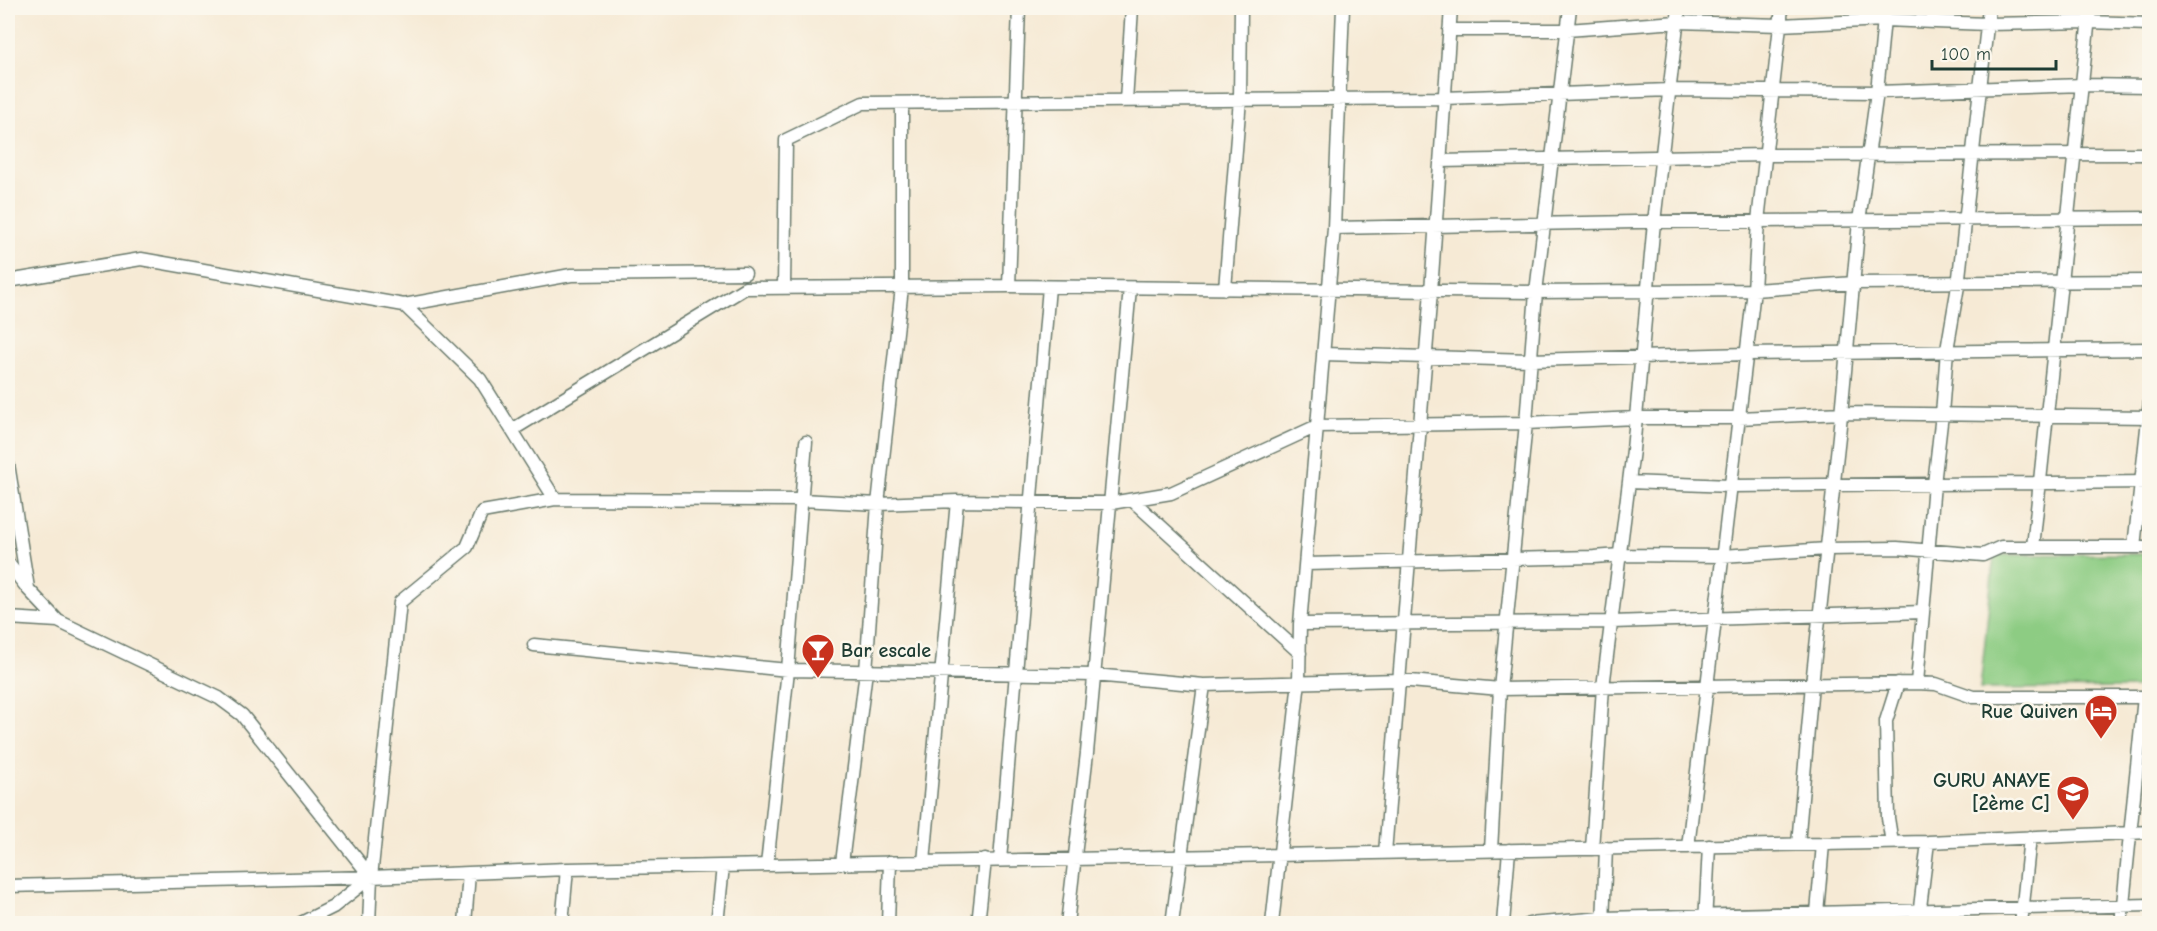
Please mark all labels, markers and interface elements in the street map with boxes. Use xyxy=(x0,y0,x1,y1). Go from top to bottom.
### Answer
scale bar xyxy=(1932,33,2056,71)
text: 100 m xyxy=(1941,44,1991,65)
bar icon: Bar escale xyxy=(800,632,836,679)
place label: Bar escale xyxy=(841,639,931,662)
hotel icon: Rue Quiven xyxy=(2083,693,2119,740)
place label: Rue Quiven xyxy=(1981,700,2078,723)
place label: GURU ANAYE [2ème C] xyxy=(1933,769,2050,815)
school or university icon: GURU ANAYE [2ème C] xyxy=(2055,774,2091,821)

